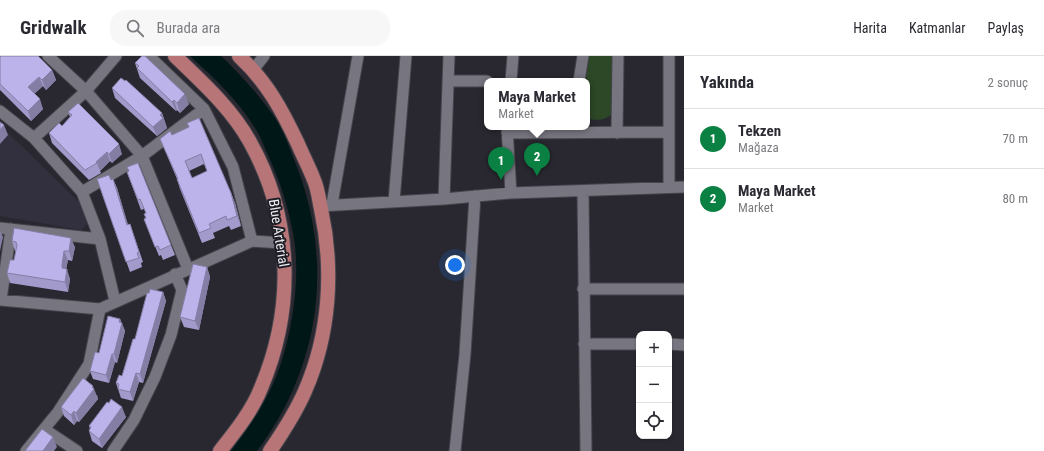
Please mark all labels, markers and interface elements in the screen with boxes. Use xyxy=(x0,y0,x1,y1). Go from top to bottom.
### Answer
search box xyxy=(110,10,390,46)
text: Gridwalk xyxy=(20,16,86,39)
icon: search xyxy=(124,17,146,39)
text: Burada ara xyxy=(156,19,220,37)
text: Harita xyxy=(853,20,887,36)
text: Katmanlar xyxy=(909,20,966,36)
text: Paylaş xyxy=(988,20,1024,36)
text: Yakında xyxy=(700,72,754,92)
text: 2 sonuç xyxy=(988,75,1028,90)
popup xyxy=(484,78,590,130)
text: Maya Market xyxy=(498,88,576,106)
text: Market xyxy=(498,106,534,121)
text: Tekzen xyxy=(738,122,781,140)
text: 1 xyxy=(710,131,716,146)
text: 70 m xyxy=(1002,131,1028,146)
text: Mağaza xyxy=(738,140,779,155)
pin: 2 xyxy=(524,143,550,176)
pin: 1 xyxy=(488,147,514,180)
text: Maya Market xyxy=(738,182,816,200)
text: 2 xyxy=(710,191,716,206)
text: 80 m xyxy=(1002,191,1028,206)
street label: Blue Arterial xyxy=(266,198,292,268)
text: Market xyxy=(738,200,774,215)
your location xyxy=(445,255,465,275)
map controls xyxy=(636,331,672,439)
button: + xyxy=(636,331,672,367)
button: − xyxy=(636,367,672,403)
button: locate xyxy=(636,403,672,439)

